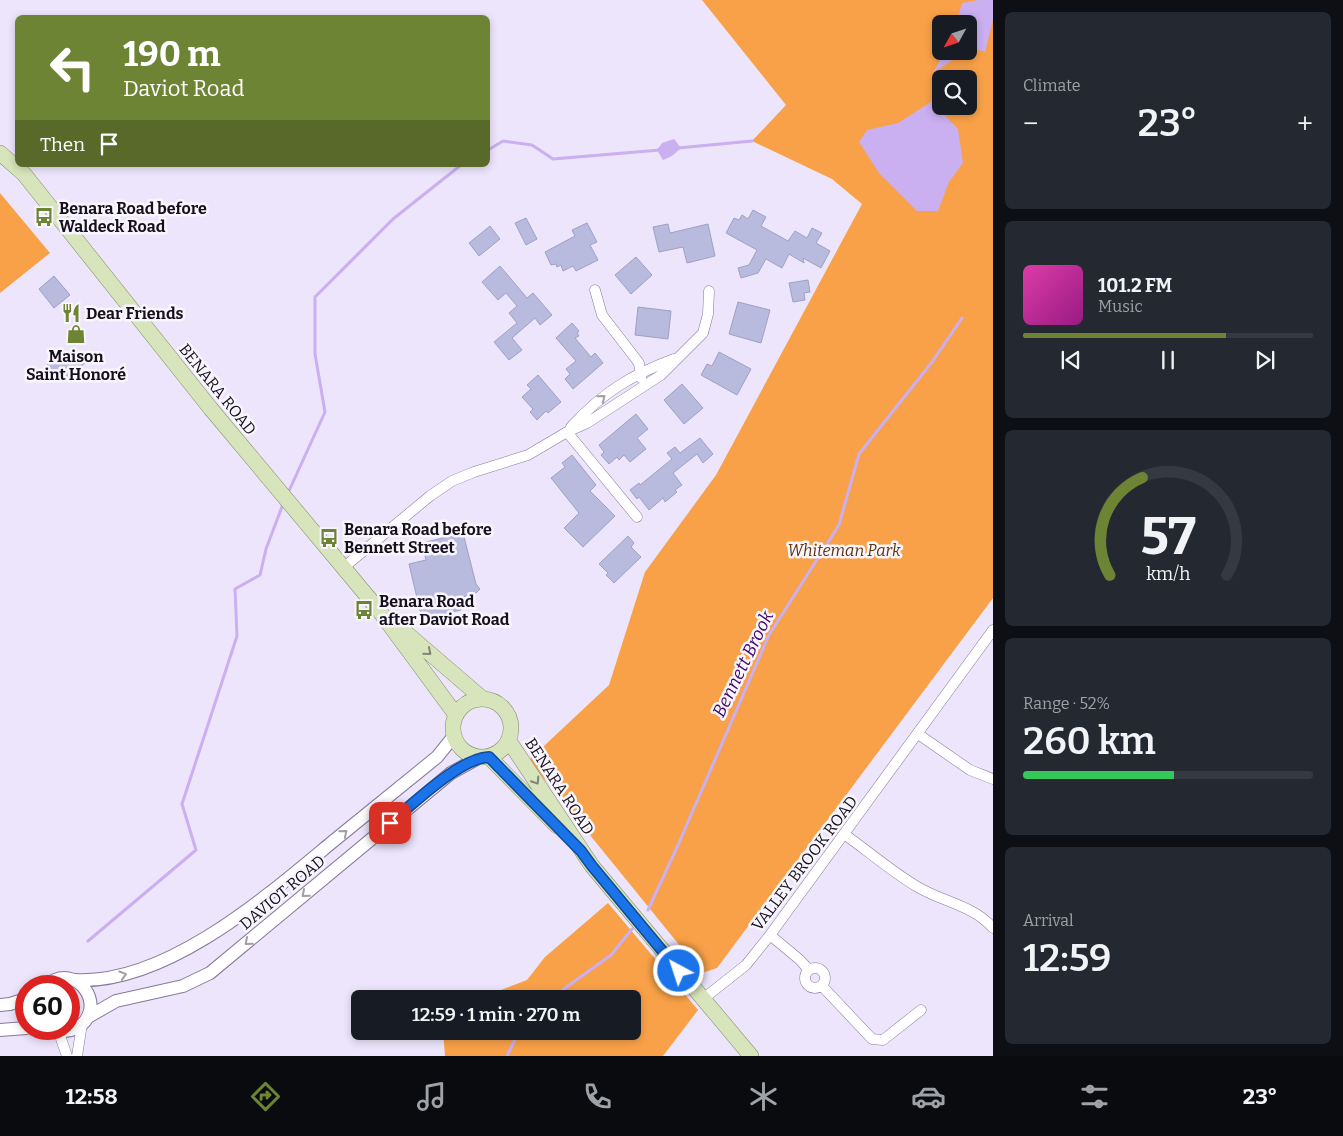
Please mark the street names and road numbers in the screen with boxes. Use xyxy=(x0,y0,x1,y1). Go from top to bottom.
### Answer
street label: BENARA ROAD xyxy=(175,340,260,439)
street label: BENARA ROAD xyxy=(521,734,598,838)
street label: VALLEY BROOK ROAD xyxy=(747,792,861,934)
street label: DAVIOT ROAD xyxy=(236,851,329,934)

